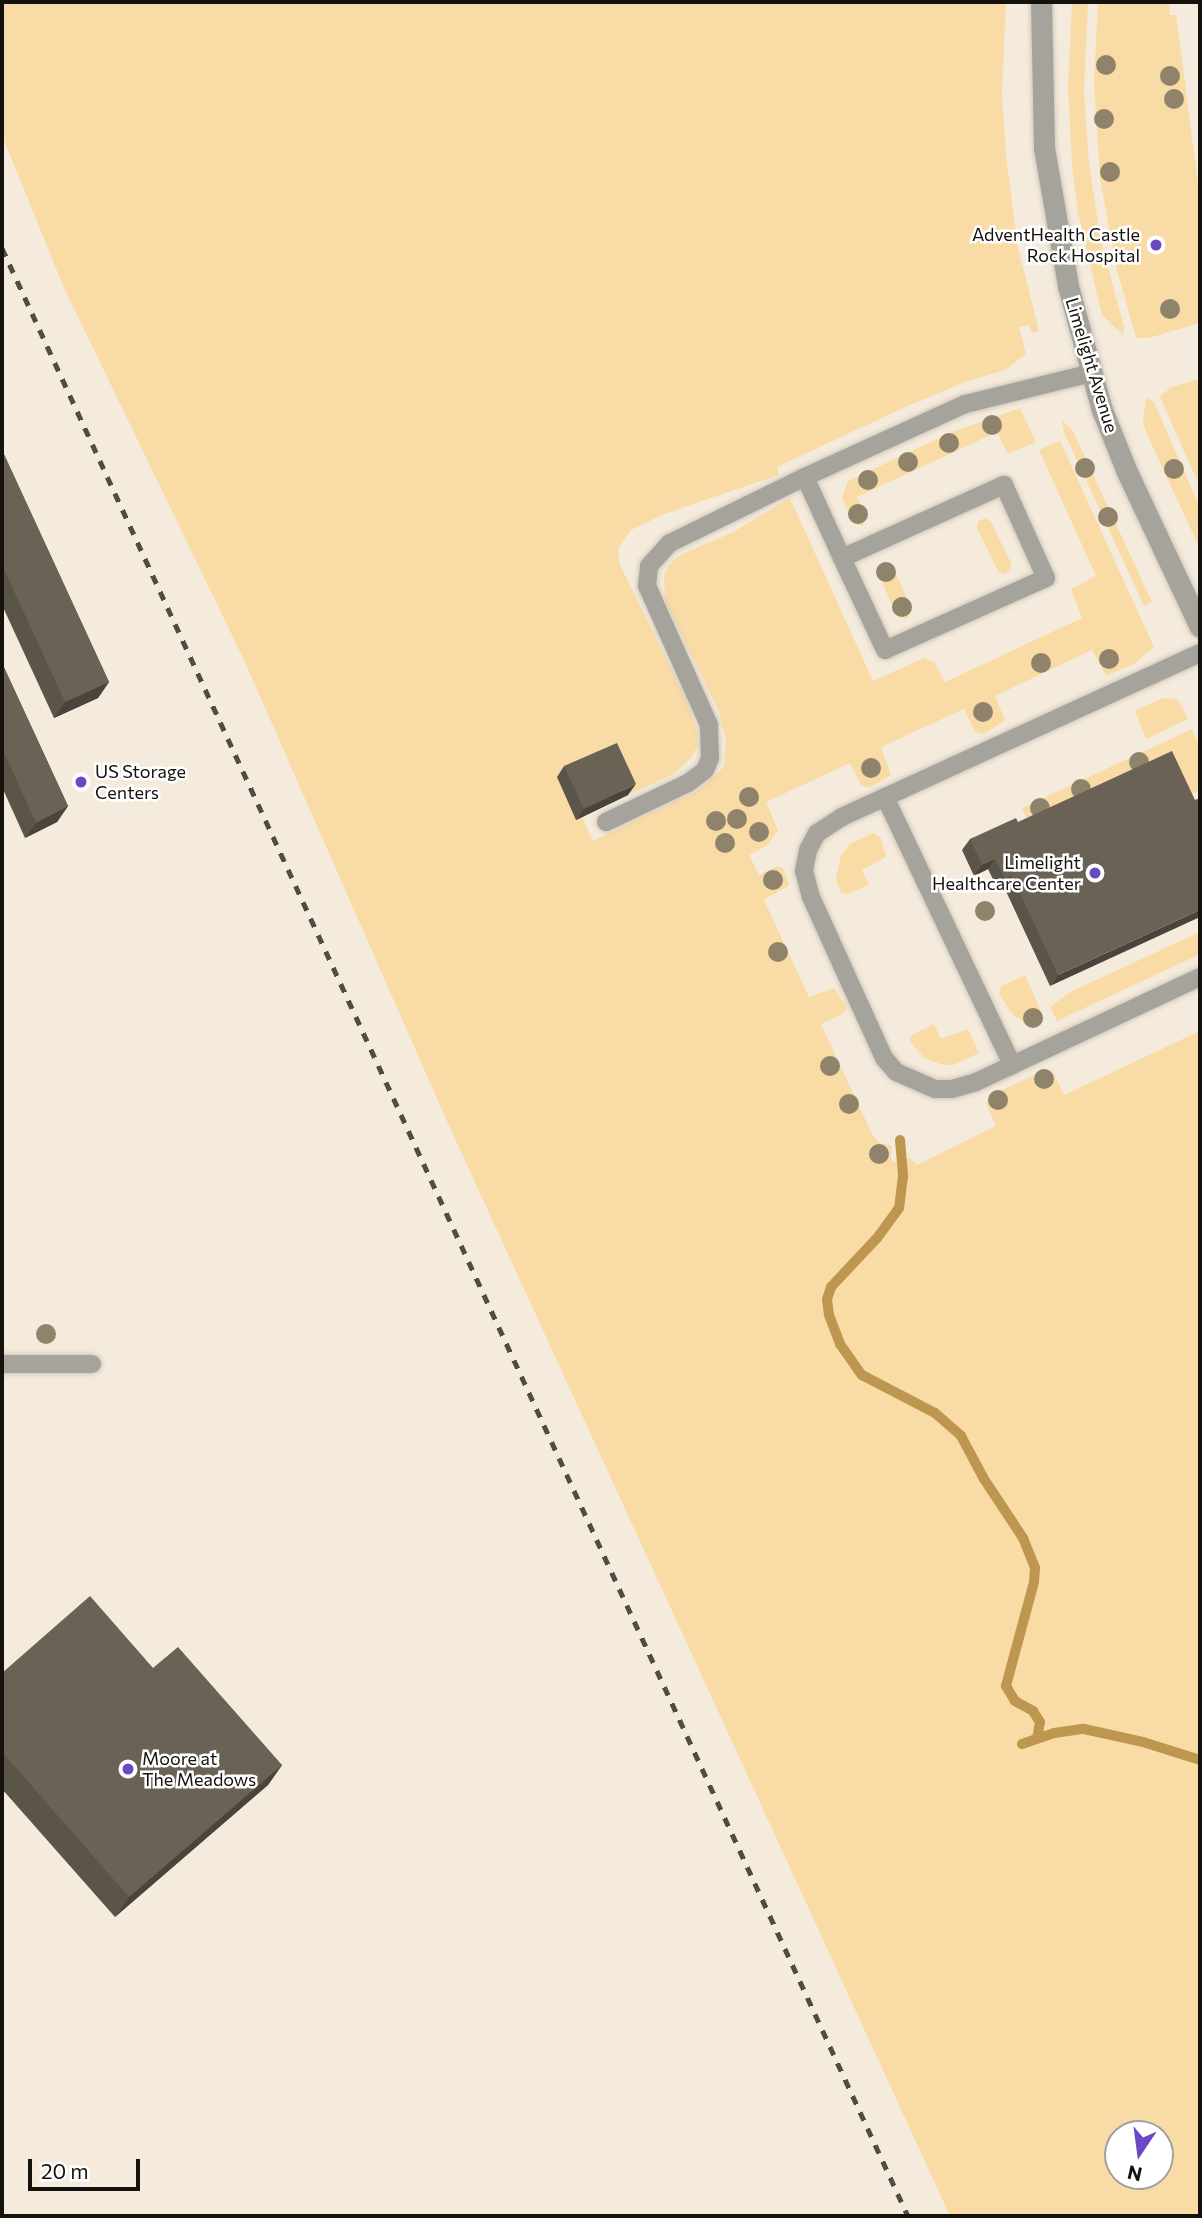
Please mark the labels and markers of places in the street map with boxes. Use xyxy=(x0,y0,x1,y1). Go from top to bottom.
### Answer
place label: AdventHealth Castle Rock Hospital xyxy=(972,224,1140,266)
marker: AdventHealth Castle Rock Hospital xyxy=(1146,235,1166,255)
place label: US Storage Centers xyxy=(95,761,186,804)
marker: US Storage Centers xyxy=(73,774,89,790)
place label: Limelight Healthcare Center xyxy=(932,852,1081,894)
marker: Limelight Healthcare Center xyxy=(1087,865,1103,881)
place label: Moore at The Meadows xyxy=(142,1748,256,1790)
marker: Moore at The Meadows xyxy=(120,1761,136,1777)

